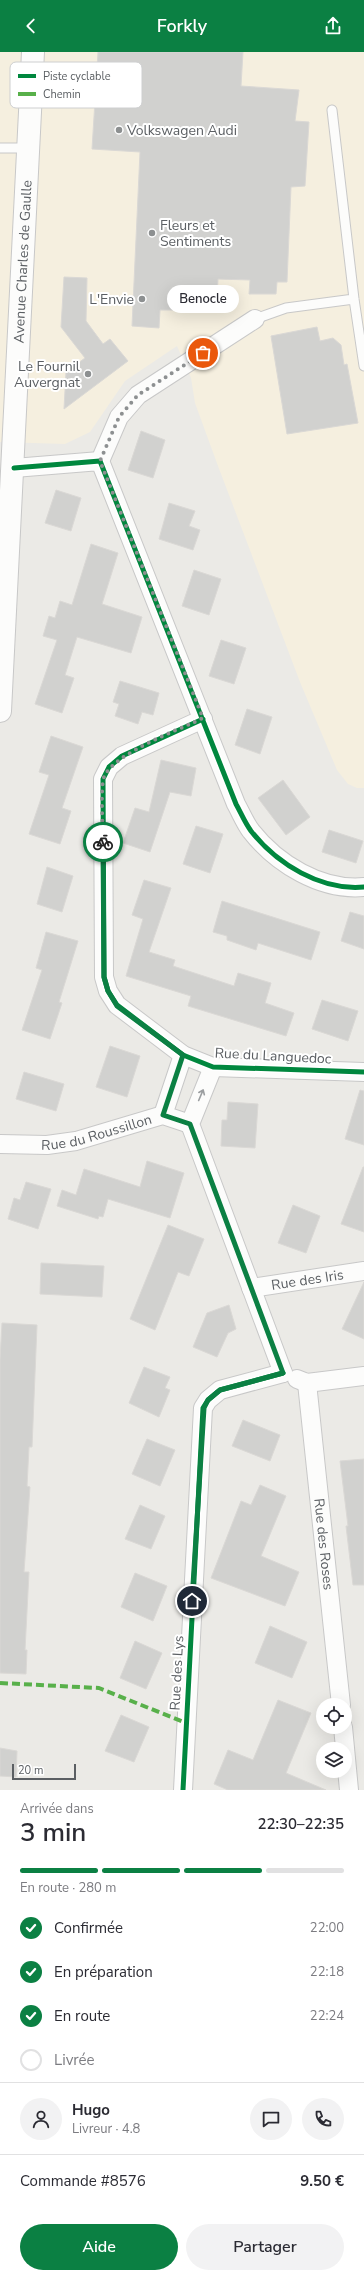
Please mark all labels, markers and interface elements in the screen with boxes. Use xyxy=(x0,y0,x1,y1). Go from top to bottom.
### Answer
text: Forkly xyxy=(157,14,207,38)
icon: back xyxy=(20,15,42,37)
icon: share xyxy=(322,15,344,37)
legend xyxy=(10,62,142,108)
text: Piste cyclable xyxy=(43,69,111,84)
text: Chemin xyxy=(43,87,81,102)
place label: Volkswagen Audi xyxy=(126,121,237,140)
marker: Volkswagen Audi xyxy=(114,125,124,135)
street label: Avenue Charles de Gaulle xyxy=(9,180,36,344)
place label: Fleurs et Sentiments xyxy=(160,216,231,251)
marker: Fleurs et Sentiments xyxy=(147,228,157,238)
callout: Benocle xyxy=(167,285,239,313)
place label: L'Envie xyxy=(89,290,134,309)
text: Benocle xyxy=(179,290,227,308)
marker: L'Envie xyxy=(137,294,147,304)
pin xyxy=(186,336,220,370)
icon: bag xyxy=(192,342,214,364)
place label: Le Fournil Auvergnat xyxy=(14,357,81,392)
marker: Le Fournil Auvergnat xyxy=(83,369,93,379)
courier xyxy=(83,822,123,862)
icon: bike xyxy=(92,831,114,853)
street label: Rue du Languedoc xyxy=(214,1043,332,1069)
one-way arrow xyxy=(198,1090,206,1102)
street label: Rue du Roussillon xyxy=(41,1109,154,1155)
street label: Rue des Iris xyxy=(270,1265,345,1294)
street label: Rue des Roses xyxy=(310,1497,338,1591)
pin xyxy=(175,1584,209,1618)
icon: home xyxy=(181,1590,203,1612)
street label: Rue des Lys xyxy=(166,1635,188,1711)
map controls xyxy=(316,1698,352,1778)
button: locate xyxy=(316,1698,352,1734)
button: layers xyxy=(316,1742,352,1778)
scale bar xyxy=(12,1762,76,1781)
text: 20 m xyxy=(18,1763,43,1778)
text: Arrivée dans xyxy=(20,1800,94,1818)
text: 22:30–22:35 xyxy=(257,1814,344,1834)
text: 3 min xyxy=(20,1815,86,1850)
text: En route · 280 m xyxy=(20,1879,116,1897)
icon: check xyxy=(20,1917,42,1939)
text: Confirmée xyxy=(54,1918,123,1938)
text: 22:00 xyxy=(310,1919,344,1937)
icon: check xyxy=(20,1961,42,1983)
text: En préparation xyxy=(54,1962,153,1982)
text: 22:18 xyxy=(310,1963,344,1981)
icon: check xyxy=(20,2005,42,2027)
text: En route xyxy=(54,2006,110,2026)
text: 22:24 xyxy=(310,2007,344,2025)
text: Livrée xyxy=(54,2050,95,2070)
button: person xyxy=(20,2098,62,2140)
button: chat xyxy=(250,2098,292,2140)
button: phone xyxy=(302,2098,344,2140)
text: Hugo xyxy=(72,2100,110,2120)
text: Livreur · 4.8 xyxy=(72,2120,140,2138)
text: Commande #8576 xyxy=(20,2171,146,2191)
text: 9.50 € xyxy=(300,2171,344,2191)
button: Aide xyxy=(20,2224,178,2270)
button: Partager xyxy=(186,2224,344,2270)

